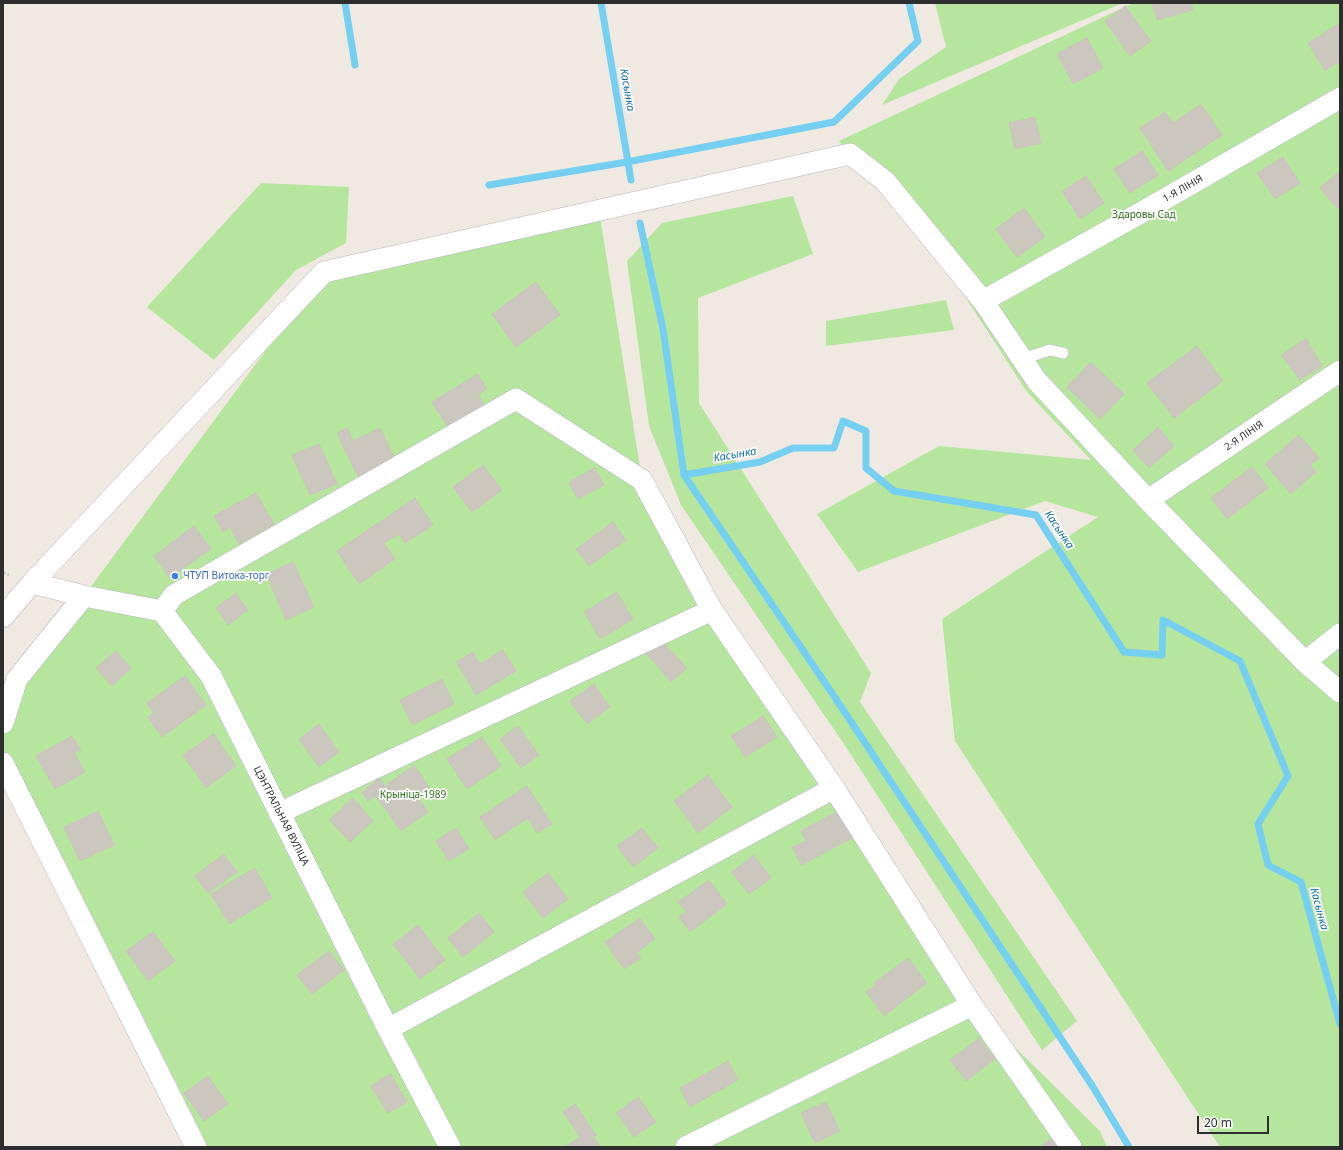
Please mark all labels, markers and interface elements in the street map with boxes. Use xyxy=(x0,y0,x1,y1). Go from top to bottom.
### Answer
water label: Касынка xyxy=(617,68,637,112)
street label: 1-Я ЛІНІЯ xyxy=(1161,173,1205,205)
park label: Здаровы Сад xyxy=(1112,209,1176,221)
street label: 2-Я ЛІНІЯ xyxy=(1222,419,1266,453)
water label: Касынка xyxy=(713,445,757,465)
water label: Касынка xyxy=(1041,508,1077,552)
place label: ЧТУП Витока-торг xyxy=(183,570,269,582)
marker: ЧТУП Витока-торг xyxy=(170,571,180,581)
street label: ЦЭНТРАЛЬНАЯ ВУЛІЦА xyxy=(251,764,311,868)
park label: Крыніца-1989 xyxy=(380,789,446,801)
water label: Касынка xyxy=(1307,886,1331,932)
scale bar xyxy=(1199,1108,1271,1134)
text: 20 m xyxy=(1204,1114,1232,1131)

